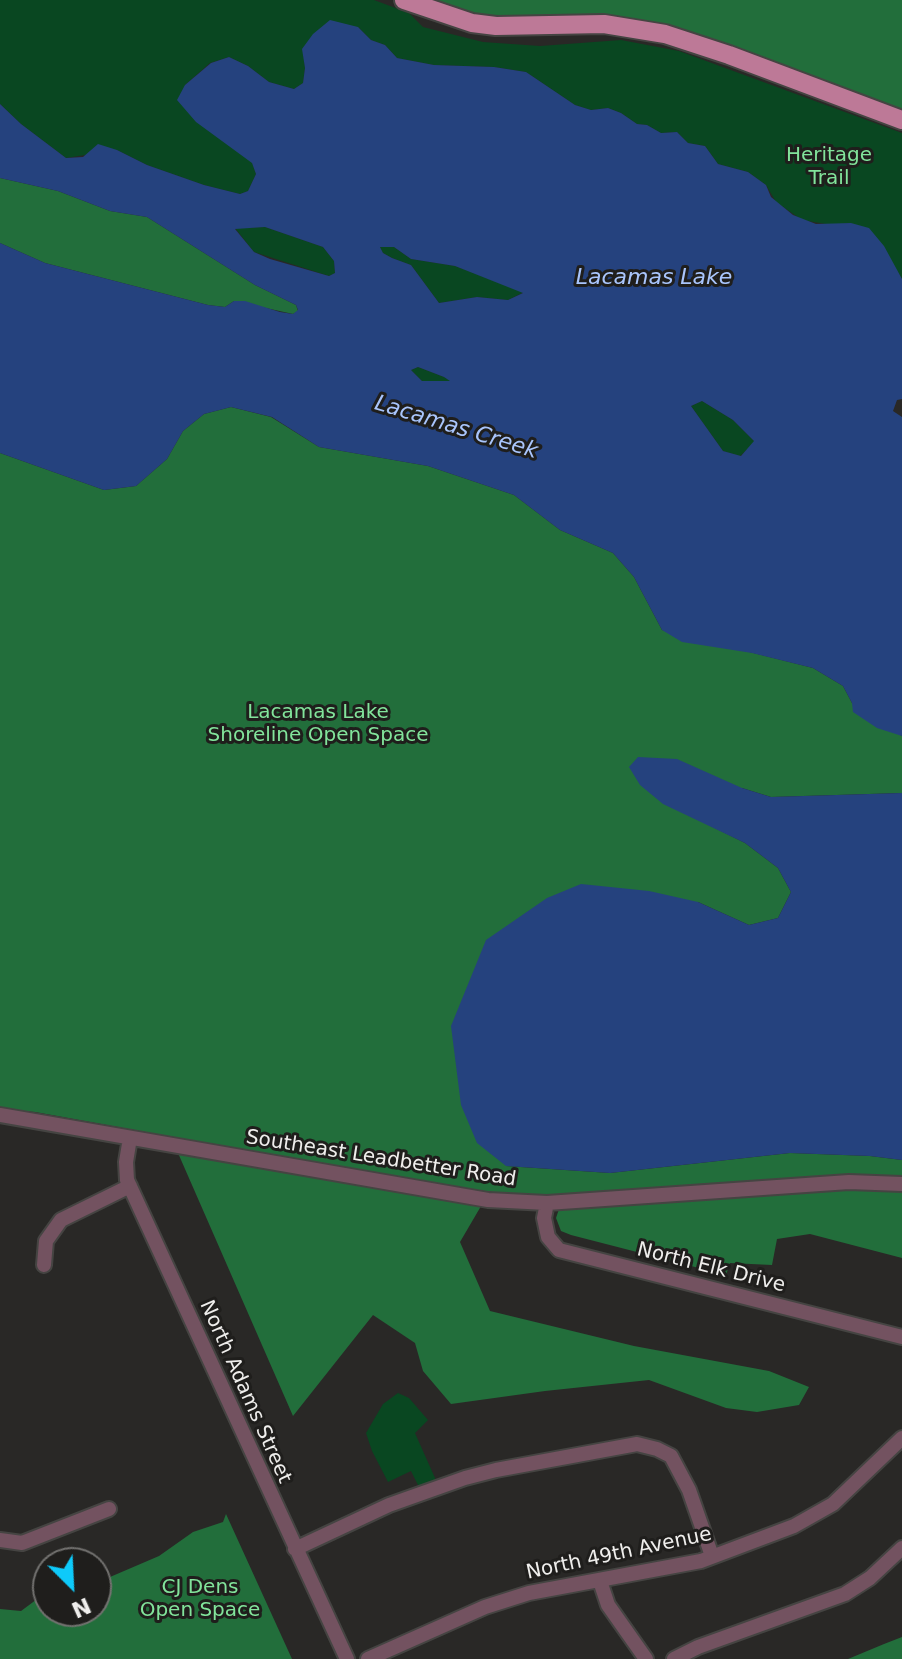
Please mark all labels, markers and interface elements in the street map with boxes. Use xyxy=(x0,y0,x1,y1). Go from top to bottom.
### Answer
park label: Heritage Trail xyxy=(786,144,872,191)
water label: Lacamas Lake xyxy=(576,265,732,291)
water label: Lacamas Creek xyxy=(371,391,541,465)
park label: Lacamas Lake Shoreline Open Space xyxy=(208,701,428,748)
street label: Southeast Leadbetter Road xyxy=(244,1126,518,1192)
street label: North Elk Drive xyxy=(634,1238,788,1298)
street label: North Adams Street xyxy=(194,1297,296,1487)
street label: North 49th Avenue xyxy=(524,1523,714,1585)
north arrow xyxy=(32,1547,112,1627)
park label: CJ Dens Open Space xyxy=(140,1576,260,1623)
text: N xyxy=(68,1592,95,1623)

